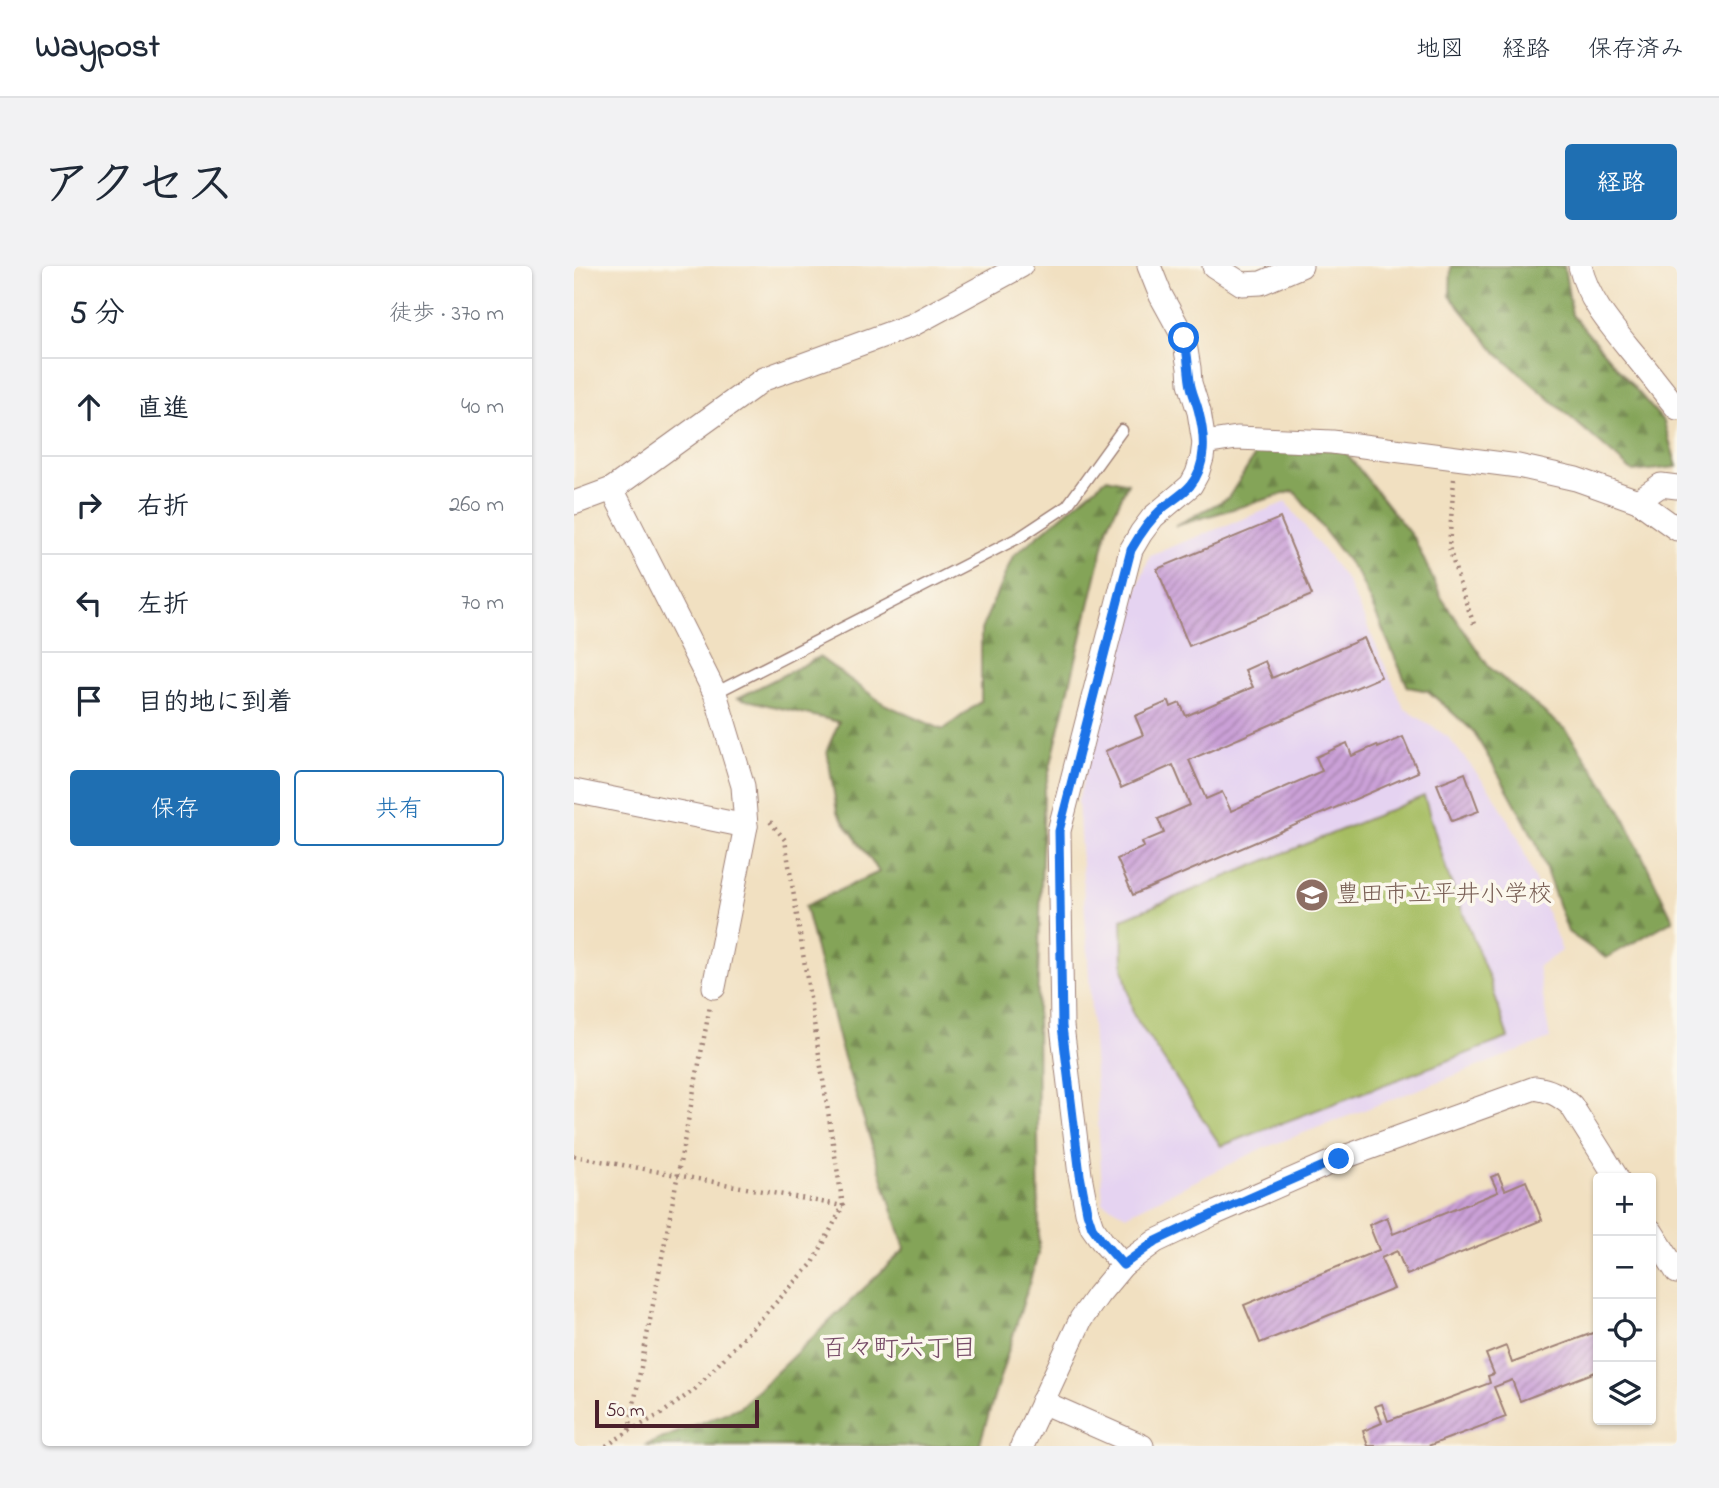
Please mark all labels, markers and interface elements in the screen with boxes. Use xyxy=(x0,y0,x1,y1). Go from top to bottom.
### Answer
text: Waypost xyxy=(35,24,160,72)
text: 地図 xyxy=(1416,33,1464,68)
text: 経路 xyxy=(1502,33,1550,68)
text: 保存済み xyxy=(1588,33,1684,68)
button: 経路 xyxy=(1565,144,1677,220)
text: アクセス xyxy=(42,151,235,223)
text: 5 分 xyxy=(70,293,125,337)
text: 徒歩 · 370 m xyxy=(389,298,504,331)
route start xyxy=(1168,322,1199,353)
icon: ahead xyxy=(70,388,108,426)
text: 直進 xyxy=(137,391,189,429)
text: 40 m xyxy=(461,391,504,424)
icon: right xyxy=(70,486,108,524)
text: 右折 xyxy=(137,489,189,527)
text: 260 m xyxy=(449,489,504,522)
icon: left xyxy=(70,584,108,622)
text: 左折 xyxy=(137,587,189,625)
text: 70 m xyxy=(461,587,504,620)
icon: arrive xyxy=(70,682,108,720)
text: 目的地に到着 xyxy=(137,685,293,723)
button: 保存 xyxy=(70,770,280,846)
button: 共有 xyxy=(294,770,504,846)
school or university icon: 豊田市立平井小学校 xyxy=(1293,876,1331,914)
place label: 豊田市立平井小学校 xyxy=(1336,878,1552,913)
route end xyxy=(1323,1143,1354,1174)
map controls xyxy=(1593,1173,1656,1425)
button: + xyxy=(1593,1173,1656,1236)
button: − xyxy=(1593,1236,1656,1299)
button: locate xyxy=(1593,1299,1656,1362)
district label: 百々町六丁目 xyxy=(821,1331,977,1369)
button: layers xyxy=(1593,1362,1656,1425)
scale bar xyxy=(595,1397,760,1429)
text: 50 m xyxy=(606,1398,645,1425)

